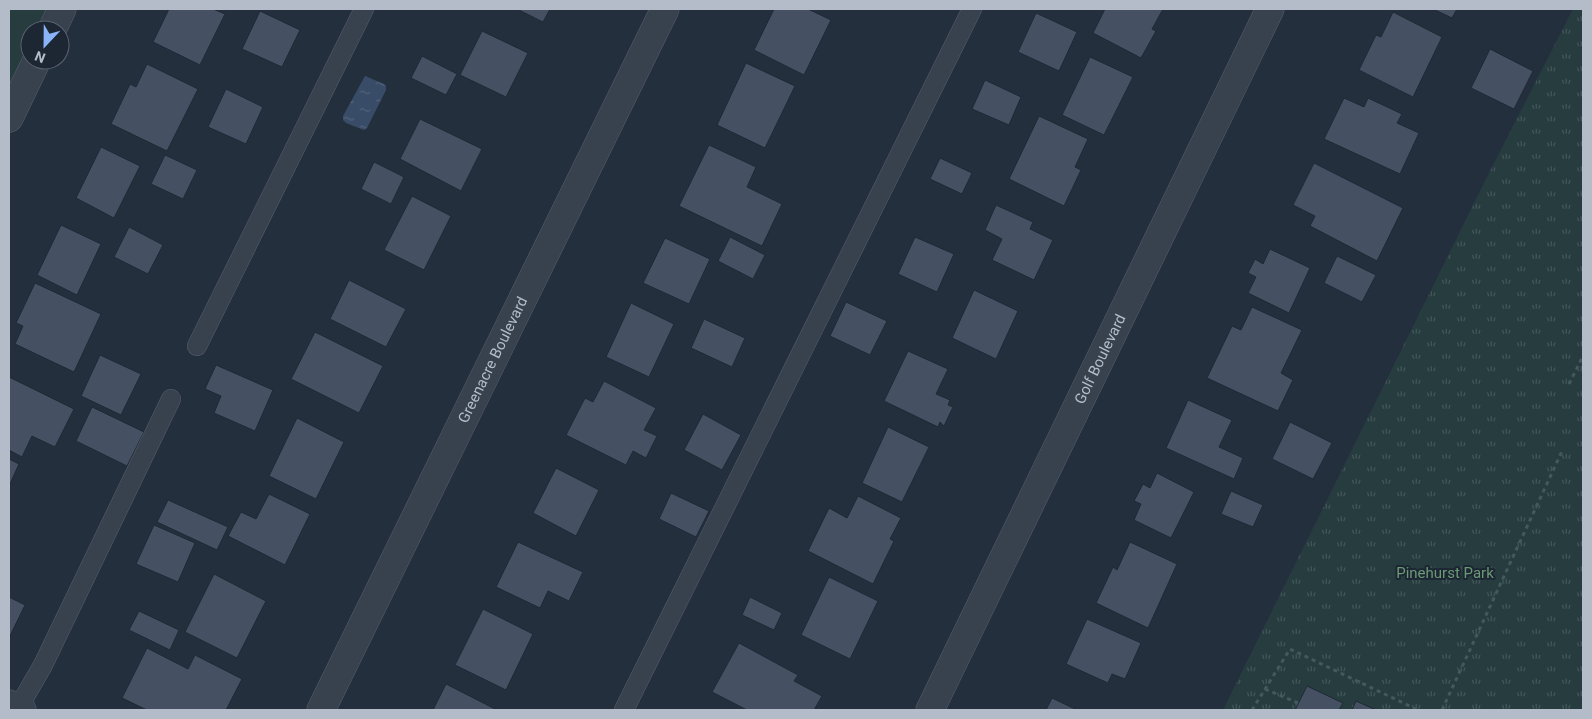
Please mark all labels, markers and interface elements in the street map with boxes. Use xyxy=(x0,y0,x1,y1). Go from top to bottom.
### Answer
north arrow xyxy=(20,20,70,70)
text: N xyxy=(33,48,48,66)
street label: Greenacre Boulevard xyxy=(454,294,531,426)
street label: Golf Boulevard xyxy=(1071,311,1130,407)
park label: Pinehurst Park xyxy=(1396,564,1494,582)

